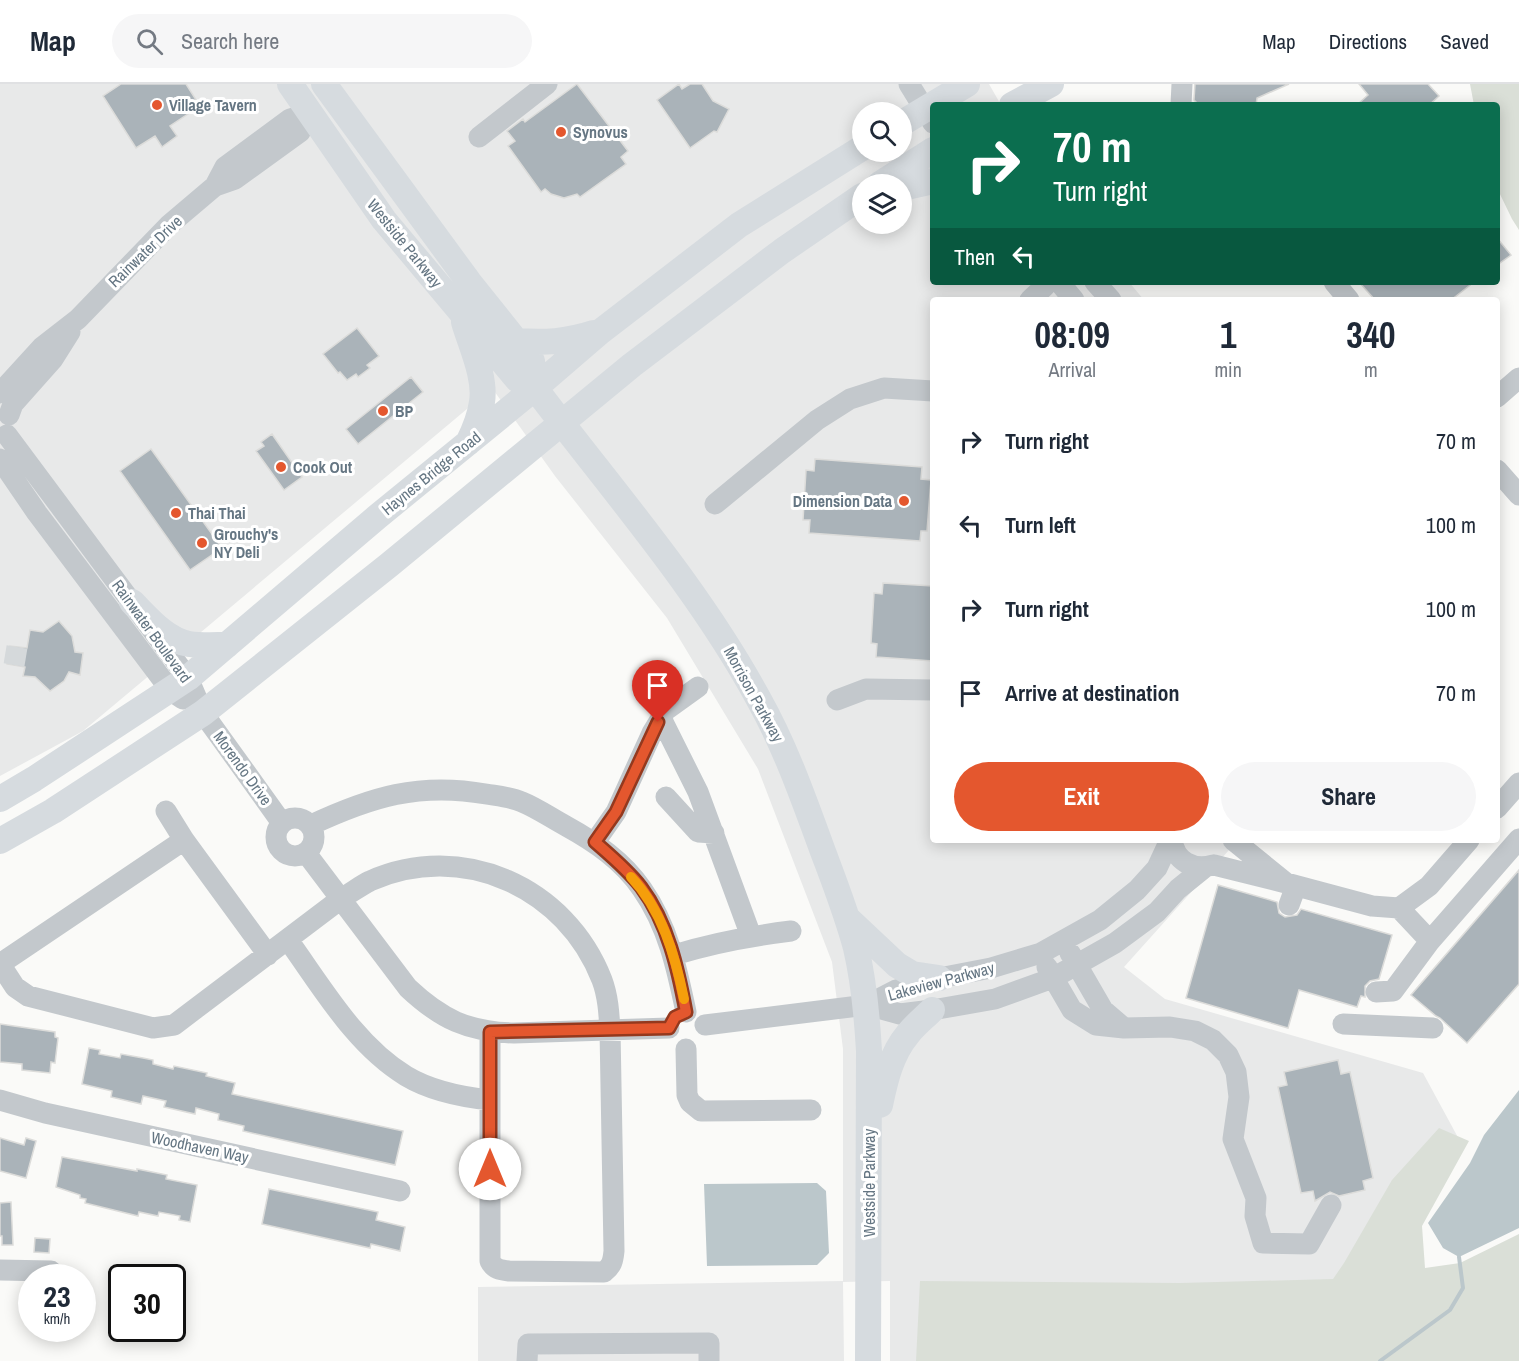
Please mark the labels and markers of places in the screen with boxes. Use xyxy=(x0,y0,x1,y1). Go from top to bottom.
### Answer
place label: Village Tavern xyxy=(169,94,257,116)
marker: Village Tavern xyxy=(150,98,164,112)
place label: Synovus xyxy=(573,121,628,143)
marker: Synovus xyxy=(554,125,568,139)
place label: BP xyxy=(395,400,413,422)
marker: BP xyxy=(376,404,390,418)
place label: Cook Out xyxy=(293,456,353,478)
marker: Cook Out xyxy=(274,460,288,474)
place label: Dimension Data xyxy=(793,490,893,512)
marker: Dimension Data xyxy=(897,494,911,508)
place label: Thai Thai xyxy=(188,502,246,524)
marker: Thai Thai xyxy=(169,506,183,520)
place label: Grouchy's NY Deli xyxy=(214,523,278,563)
marker: Grouchy's NY Deli xyxy=(195,536,209,550)
pin xyxy=(632,660,683,722)

